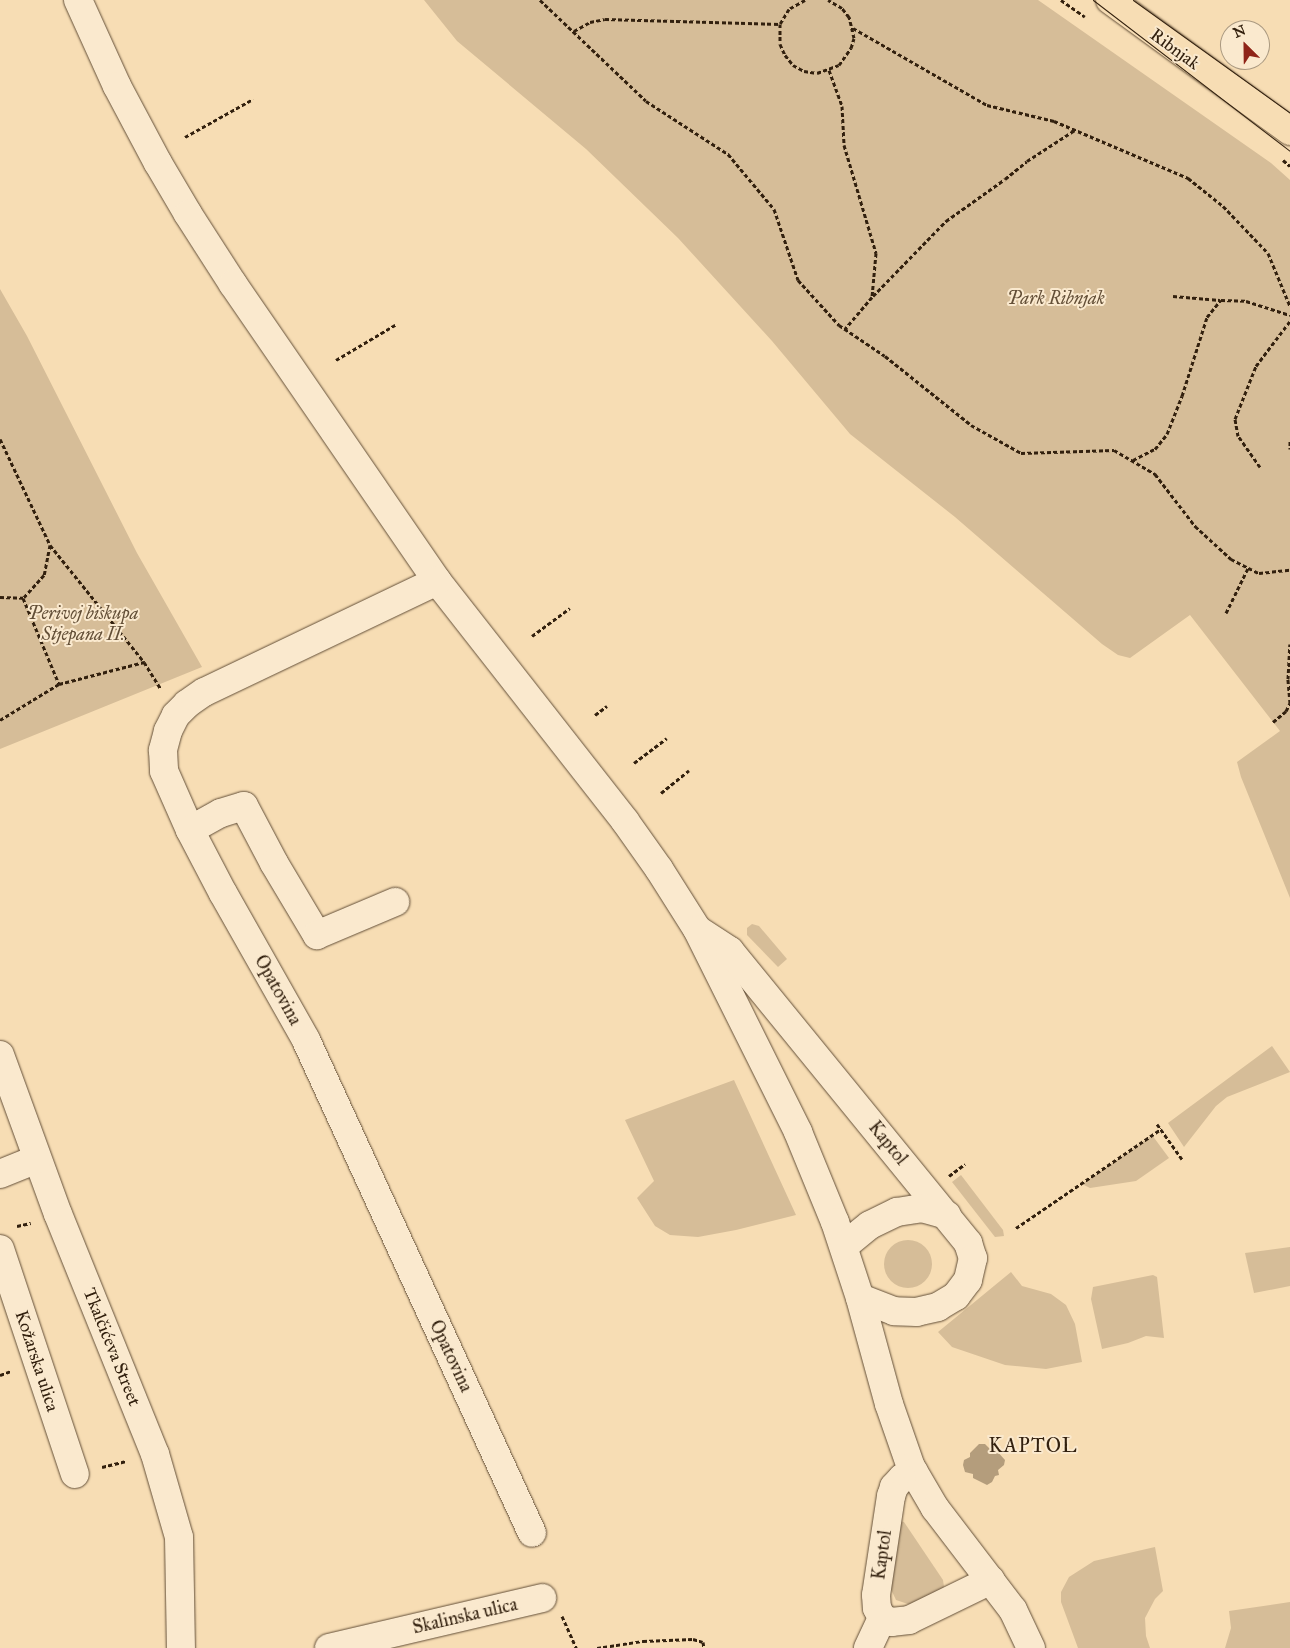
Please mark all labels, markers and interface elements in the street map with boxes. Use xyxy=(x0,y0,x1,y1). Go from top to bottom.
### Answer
north arrow xyxy=(1220,20,1270,70)
text: N xyxy=(1231,22,1248,42)
street label: Ribnjak xyxy=(1146,24,1204,74)
park label: Park Ribnjak xyxy=(1007,287,1105,309)
park label: Perivoj biskupa Stjepana II. xyxy=(28,603,138,646)
street label: Opatovina xyxy=(250,951,306,1029)
street label: Kaptol xyxy=(864,1117,912,1169)
street label: Tkalčićeva Street xyxy=(78,1285,146,1409)
street label: Kožarska ulica xyxy=(10,1308,64,1414)
street label: Opatovina xyxy=(425,1317,477,1395)
district label: KAPTOL xyxy=(988,1433,1078,1457)
street label: Kaptol xyxy=(868,1529,896,1581)
street label: Skalinska ulica xyxy=(411,1593,519,1639)

